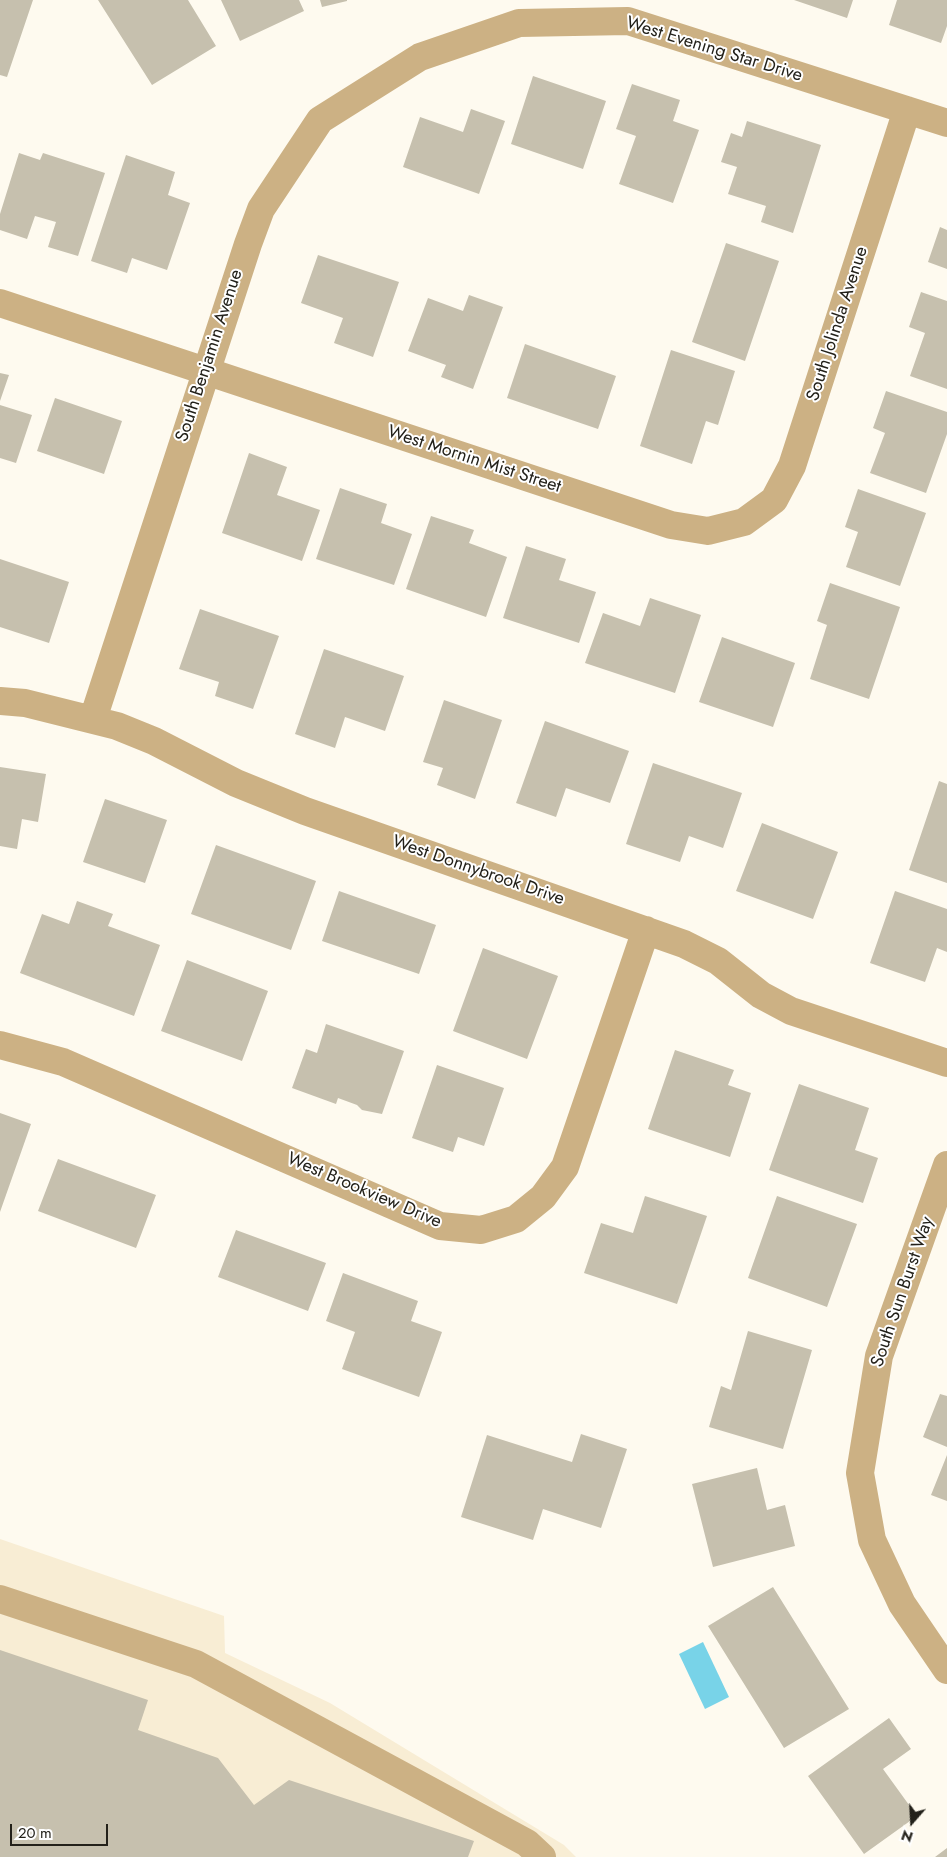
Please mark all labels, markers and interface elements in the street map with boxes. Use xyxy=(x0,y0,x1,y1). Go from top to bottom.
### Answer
street label: West Evening Star Drive xyxy=(623,13,805,87)
street label: South Jolinda Avenue xyxy=(803,244,873,404)
street label: South Benjamin Avenue xyxy=(172,267,248,445)
street label: West Mornin Mist Street xyxy=(384,422,564,498)
street label: West Donnybrook Drive xyxy=(389,831,567,911)
street label: West Brookview Drive xyxy=(284,1149,444,1233)
street label: South Sun Burst Way xyxy=(867,1214,939,1370)
north arrow xyxy=(887,1797,937,1847)
scale bar xyxy=(12,1814,110,1846)
text: 20 m xyxy=(18,1822,52,1844)
text: N xyxy=(899,1825,916,1847)

